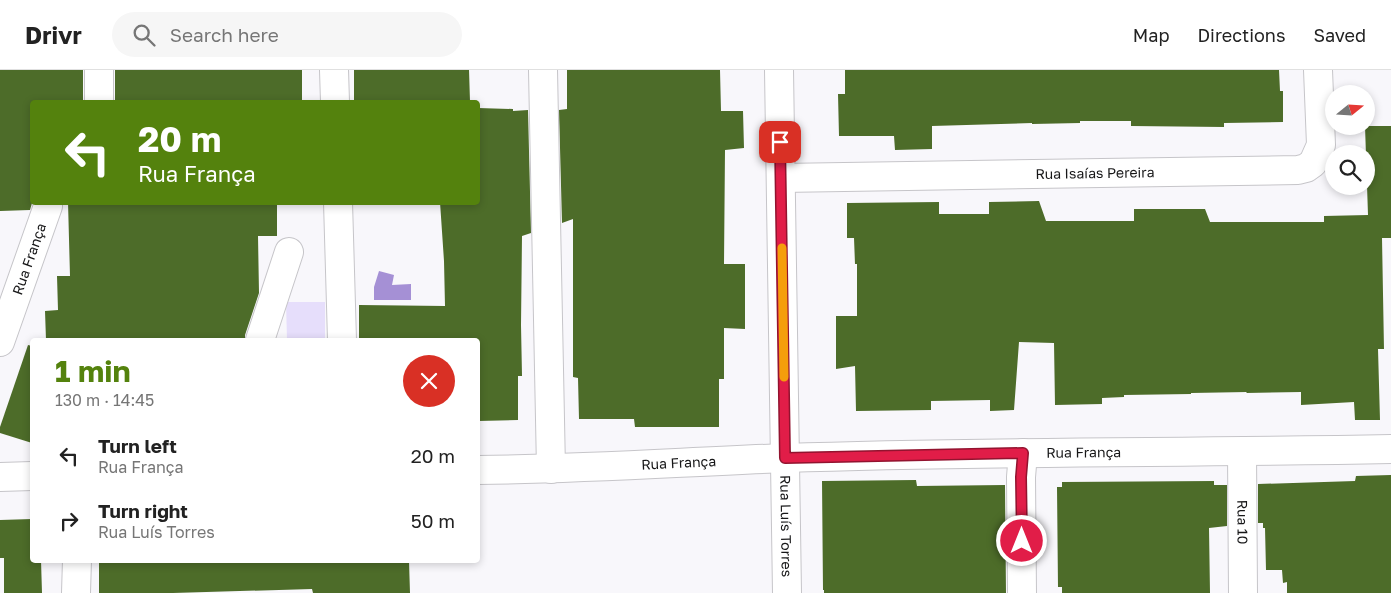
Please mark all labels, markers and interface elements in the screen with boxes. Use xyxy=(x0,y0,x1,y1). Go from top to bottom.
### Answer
search box xyxy=(112,12,462,57)
text: Drivr xyxy=(25,20,82,49)
icon: search xyxy=(130,21,158,49)
text: Search here xyxy=(170,23,279,46)
text: Map xyxy=(1133,24,1169,46)
text: Directions xyxy=(1197,24,1285,46)
text: Saved xyxy=(1313,24,1366,46)
north arrow xyxy=(1325,85,1375,135)
map controls xyxy=(1325,85,1375,195)
text: 20 m xyxy=(138,118,221,160)
icon: left xyxy=(55,120,120,185)
pin xyxy=(759,121,801,163)
icon: arrive xyxy=(766,128,794,156)
button: search xyxy=(1325,145,1375,195)
text: Rua França xyxy=(138,160,256,187)
street label: Rua Isaías Pereira xyxy=(1035,163,1155,182)
street label: Rua França xyxy=(8,221,49,297)
text: 1 min xyxy=(55,353,131,389)
button: close xyxy=(403,355,455,407)
text: 130 m · 14:45 xyxy=(55,390,154,410)
text: Turn left xyxy=(98,434,177,457)
icon: left xyxy=(55,442,83,470)
street label: Rua França xyxy=(1046,443,1121,461)
text: 20 m xyxy=(411,444,455,467)
street label: Rua França xyxy=(641,452,717,473)
text: Rua França xyxy=(98,457,184,477)
street label: Rua Luís Torres xyxy=(777,475,796,577)
text: Turn right xyxy=(98,499,188,522)
street label: Rua 10 xyxy=(1234,500,1252,544)
icon: right xyxy=(55,507,83,535)
text: 50 m xyxy=(411,509,455,532)
position arrow xyxy=(995,514,1047,566)
text: Rua Luís Torres xyxy=(98,522,215,542)

